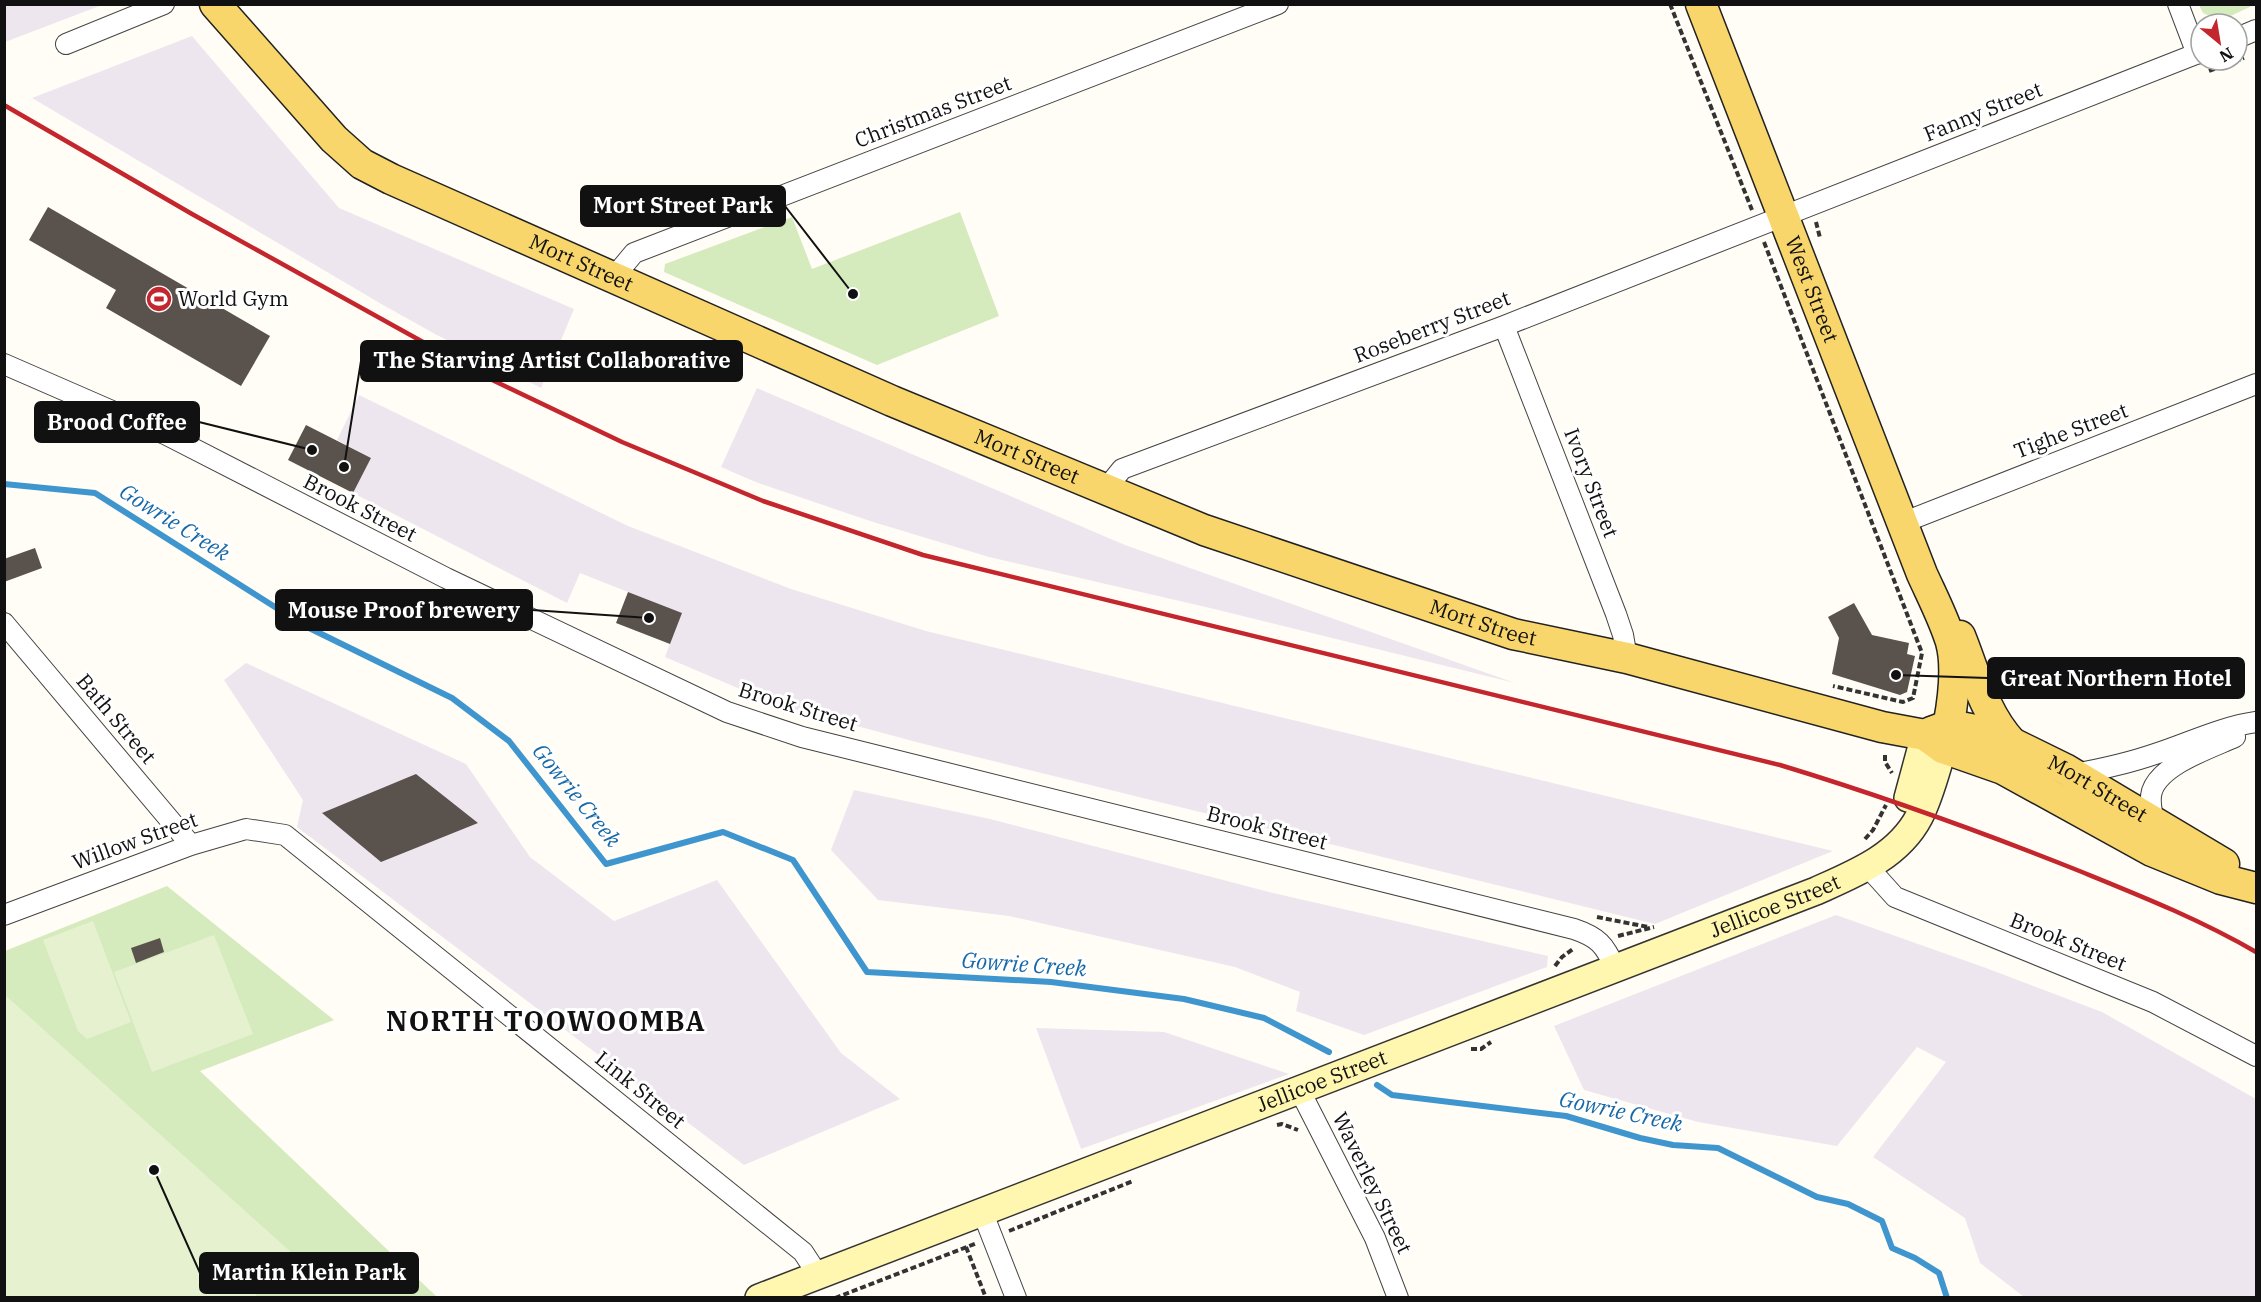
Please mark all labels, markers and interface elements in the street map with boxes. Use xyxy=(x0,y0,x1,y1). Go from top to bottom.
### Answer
north arrow xyxy=(2189,12,2249,72)
text: N xyxy=(2216,43,2237,67)
street label: Christmas Street xyxy=(850,68,1015,154)
street label: Fanny Street xyxy=(1919,75,2046,148)
callout: Mort Street Park xyxy=(581,186,785,226)
text: Mort Street Park xyxy=(593,190,773,219)
street label: Mort Street xyxy=(525,227,638,298)
street label: West Street xyxy=(1779,232,1846,346)
street label: Roseberry Street xyxy=(1349,283,1514,369)
sports icon: World Gym xyxy=(144,284,174,314)
place label: World Gym xyxy=(178,284,289,312)
callout: The Starving Artist Collaborative xyxy=(361,341,742,381)
text: The Starving Artist Collaborative xyxy=(373,345,731,374)
street label: Tighe Street xyxy=(2010,396,2132,465)
callout: Brood Coffee xyxy=(35,402,199,442)
text: Brood Coffee xyxy=(47,407,187,436)
street label: Mort Street xyxy=(971,422,1084,490)
street label: Ivory Street xyxy=(1558,424,1626,541)
street label: Brook Street xyxy=(299,467,422,548)
water label: Gowrie Creek xyxy=(114,476,236,567)
callout: Mouse Proof brewery xyxy=(276,590,532,630)
street label: Mort Street xyxy=(1426,592,1539,652)
text: Mouse Proof brewery xyxy=(288,595,521,624)
callout: Great Northern Hotel xyxy=(1988,658,2244,698)
text: Great Northern Hotel xyxy=(2000,663,2232,692)
street label: Bath Street xyxy=(71,667,163,769)
street label: Brook Street xyxy=(735,675,861,737)
water label: Gowrie Creek xyxy=(527,737,628,853)
street label: Mort Street xyxy=(2043,748,2153,828)
street label: Brook Street xyxy=(1204,799,1330,856)
street label: Willow Street xyxy=(68,804,201,876)
street label: Jellicoe Street xyxy=(1706,867,1844,944)
street label: Brook Street xyxy=(2006,905,2131,977)
water label: Gowrie Creek xyxy=(961,945,1088,982)
district label: NORTH TOOWOOMBA xyxy=(386,1003,706,1038)
street label: Jellicoe Street xyxy=(1252,1043,1391,1118)
street label: Link Street xyxy=(590,1044,692,1134)
water label: Gowrie Creek xyxy=(1557,1083,1686,1138)
street label: Waverley Street xyxy=(1326,1107,1419,1258)
callout: Martin Klein Park xyxy=(200,1253,418,1293)
text: Martin Klein Park xyxy=(212,1257,406,1286)

